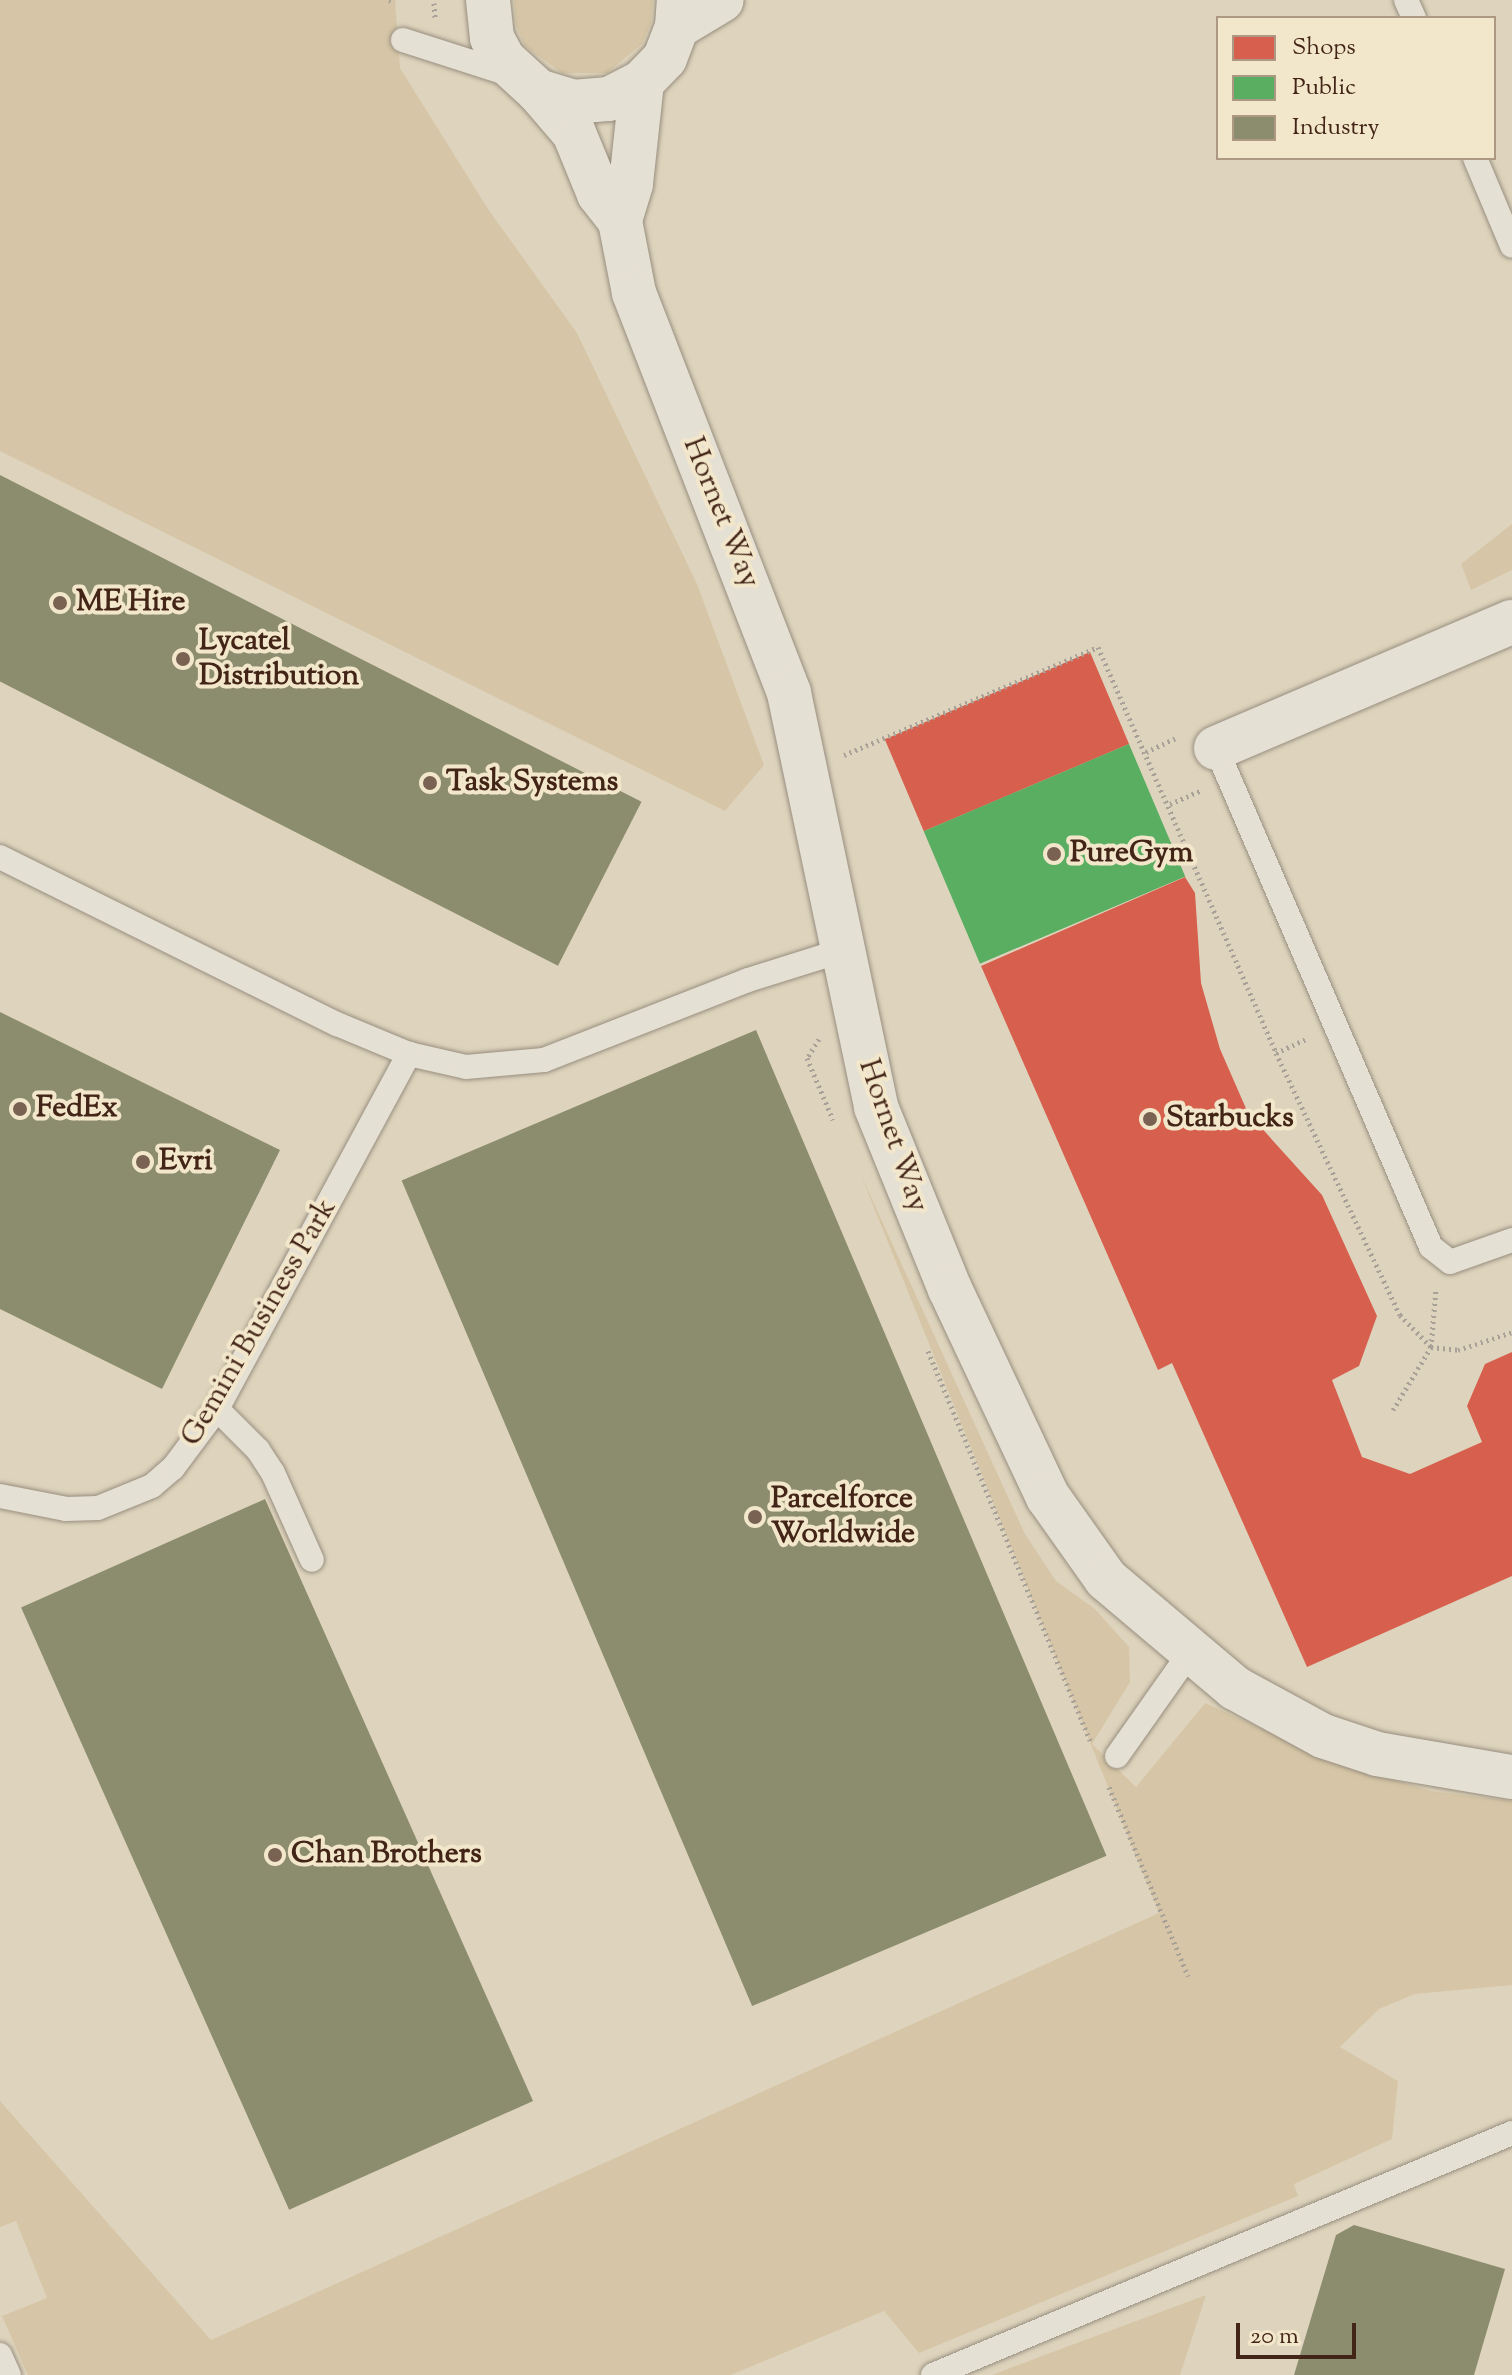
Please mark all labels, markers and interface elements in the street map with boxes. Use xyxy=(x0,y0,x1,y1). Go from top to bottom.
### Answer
legend xyxy=(1216,16,1496,160)
text: Shops xyxy=(1292,31,1356,65)
text: Public xyxy=(1292,71,1356,105)
text: Industry xyxy=(1292,111,1380,145)
street label: Hornet Way xyxy=(673,432,767,594)
place label: ME Hire xyxy=(76,585,185,621)
marker: ME Hire xyxy=(51,594,69,612)
place label: Lycatel Distribution xyxy=(199,624,359,694)
marker: Lycatel Distribution xyxy=(174,650,192,668)
place label: Task Systems xyxy=(446,765,618,801)
marker: Task Systems xyxy=(421,774,439,792)
place label: PureGym xyxy=(1070,836,1193,872)
marker: PureGym xyxy=(1045,845,1063,863)
street label: Hornet Way xyxy=(849,1055,935,1217)
place label: FedEx xyxy=(36,1091,118,1127)
marker: FedEx xyxy=(11,1100,29,1118)
place label: Starbucks xyxy=(1166,1101,1294,1137)
marker: Starbucks xyxy=(1141,1110,1159,1128)
place label: Evri xyxy=(159,1144,213,1180)
marker: Evri xyxy=(134,1153,152,1171)
street label: Gemini Business Park xyxy=(174,1193,346,1453)
place label: Parcelforce Worldwide xyxy=(771,1482,915,1552)
marker: Parcelforce Worldwide xyxy=(746,1508,764,1526)
place label: Chan Brothers xyxy=(291,1837,482,1873)
marker: Chan Brothers xyxy=(266,1846,284,1864)
scale bar xyxy=(1240,2307,1360,2357)
text: 20 m xyxy=(1250,2320,1299,2354)

